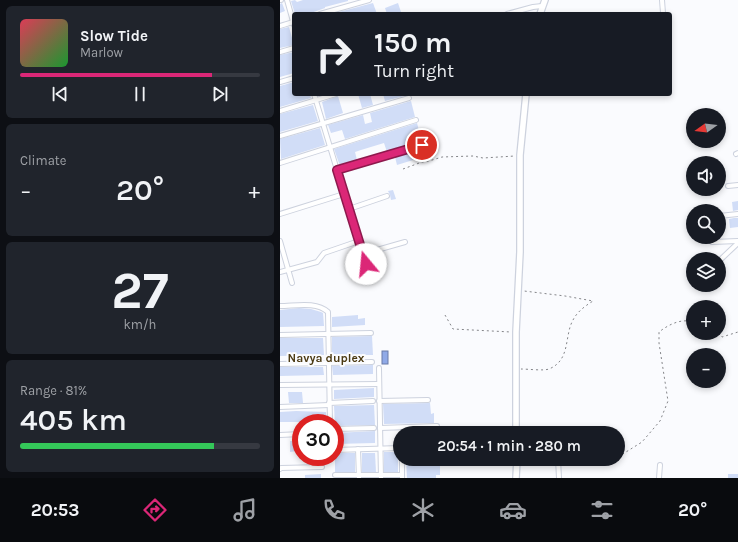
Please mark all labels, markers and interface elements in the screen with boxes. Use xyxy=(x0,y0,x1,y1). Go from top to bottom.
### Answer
text: 150 m xyxy=(374,26,452,59)
text: Slow Tide xyxy=(80,27,148,45)
icon: right xyxy=(308,28,360,80)
text: Marlow xyxy=(80,45,123,60)
text: Turn right xyxy=(374,60,454,82)
icon: previous xyxy=(49,83,71,105)
icon: pause xyxy=(129,83,151,105)
icon: next xyxy=(209,83,231,105)
north arrow xyxy=(686,108,726,148)
map controls xyxy=(686,108,726,388)
pin xyxy=(405,128,439,162)
icon: arrive xyxy=(411,134,433,156)
text: Climate xyxy=(20,153,66,168)
button: sound xyxy=(686,156,726,196)
text: 20° xyxy=(116,172,164,208)
text: − xyxy=(20,178,32,204)
text: + xyxy=(248,178,260,204)
button: search xyxy=(686,204,726,244)
position arrow xyxy=(345,243,387,285)
button: layers xyxy=(686,252,726,292)
text: 27 xyxy=(111,260,169,321)
button: + xyxy=(686,300,726,340)
text: km/h xyxy=(124,317,156,332)
button: − xyxy=(686,348,726,388)
district label: Navya duplex xyxy=(288,351,365,365)
text: Range · 81% xyxy=(20,383,87,398)
text: 405 km xyxy=(20,402,127,438)
speed limit sign: 30 xyxy=(292,414,344,466)
text: 20:54 · 1 min · 280 m xyxy=(437,437,581,455)
icon: directions xyxy=(141,496,169,524)
icon: music xyxy=(231,496,259,524)
icon: phone xyxy=(320,496,348,524)
icon: climate xyxy=(409,496,437,524)
icon: car xyxy=(499,496,527,524)
icon: filters xyxy=(588,496,616,524)
text: 20:53 xyxy=(31,499,80,521)
text: 20° xyxy=(678,499,707,521)

